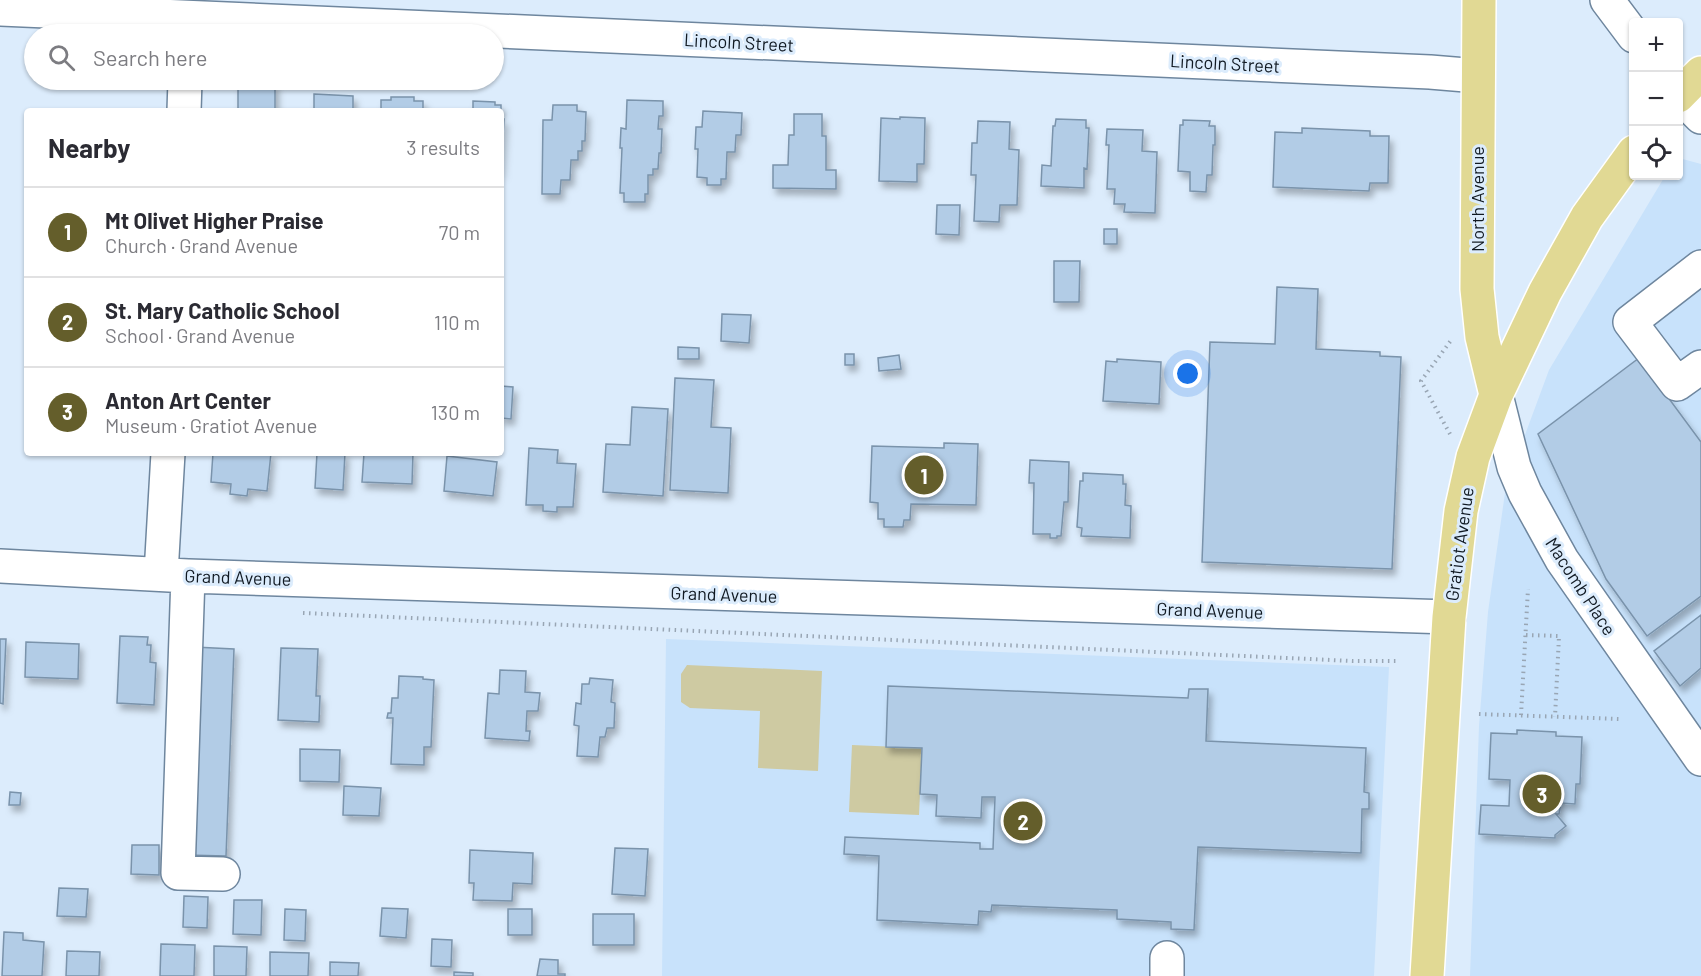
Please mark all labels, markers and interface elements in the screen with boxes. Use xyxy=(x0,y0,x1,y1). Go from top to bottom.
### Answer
map controls xyxy=(1629,18,1683,180)
button: + xyxy=(1629,18,1683,72)
search box xyxy=(24,24,504,90)
street label: Lincoln Street xyxy=(683,28,795,56)
icon: search xyxy=(45,41,78,74)
text: Search here xyxy=(93,44,207,70)
street label: Lincoln Street xyxy=(1169,49,1281,77)
button: − xyxy=(1629,72,1683,126)
button: locate xyxy=(1629,126,1683,180)
text: Nearby xyxy=(48,132,130,163)
text: 3 results xyxy=(406,135,480,159)
street label: North Avenue xyxy=(1466,146,1488,252)
text: Mt Olivet Higher Praise xyxy=(105,207,324,233)
text: 1 xyxy=(64,220,71,244)
text: 70 m xyxy=(439,220,480,244)
text: Church · Grand Avenue xyxy=(105,233,298,257)
text: St. Mary Catholic School xyxy=(105,297,340,323)
text: 2 xyxy=(62,310,73,334)
text: 110 m xyxy=(434,310,480,334)
text: School · Grand Avenue xyxy=(105,323,295,347)
your location xyxy=(1173,359,1202,388)
text: Anton Art Center xyxy=(105,387,271,413)
text: 3 xyxy=(62,400,73,424)
text: 130 m xyxy=(431,400,480,424)
text: Museum · Gratiot Avenue xyxy=(105,413,317,437)
pin: 1 xyxy=(904,452,944,498)
street label: Gratiot Avenue xyxy=(1440,486,1478,602)
street label: Macomb Place xyxy=(1541,533,1621,639)
street label: Grand Avenue xyxy=(184,564,292,590)
street label: Grand Avenue xyxy=(670,581,778,607)
street label: Grand Avenue xyxy=(1156,597,1264,623)
pin: 3 xyxy=(1522,772,1562,816)
pin: 2 xyxy=(1004,798,1042,844)

